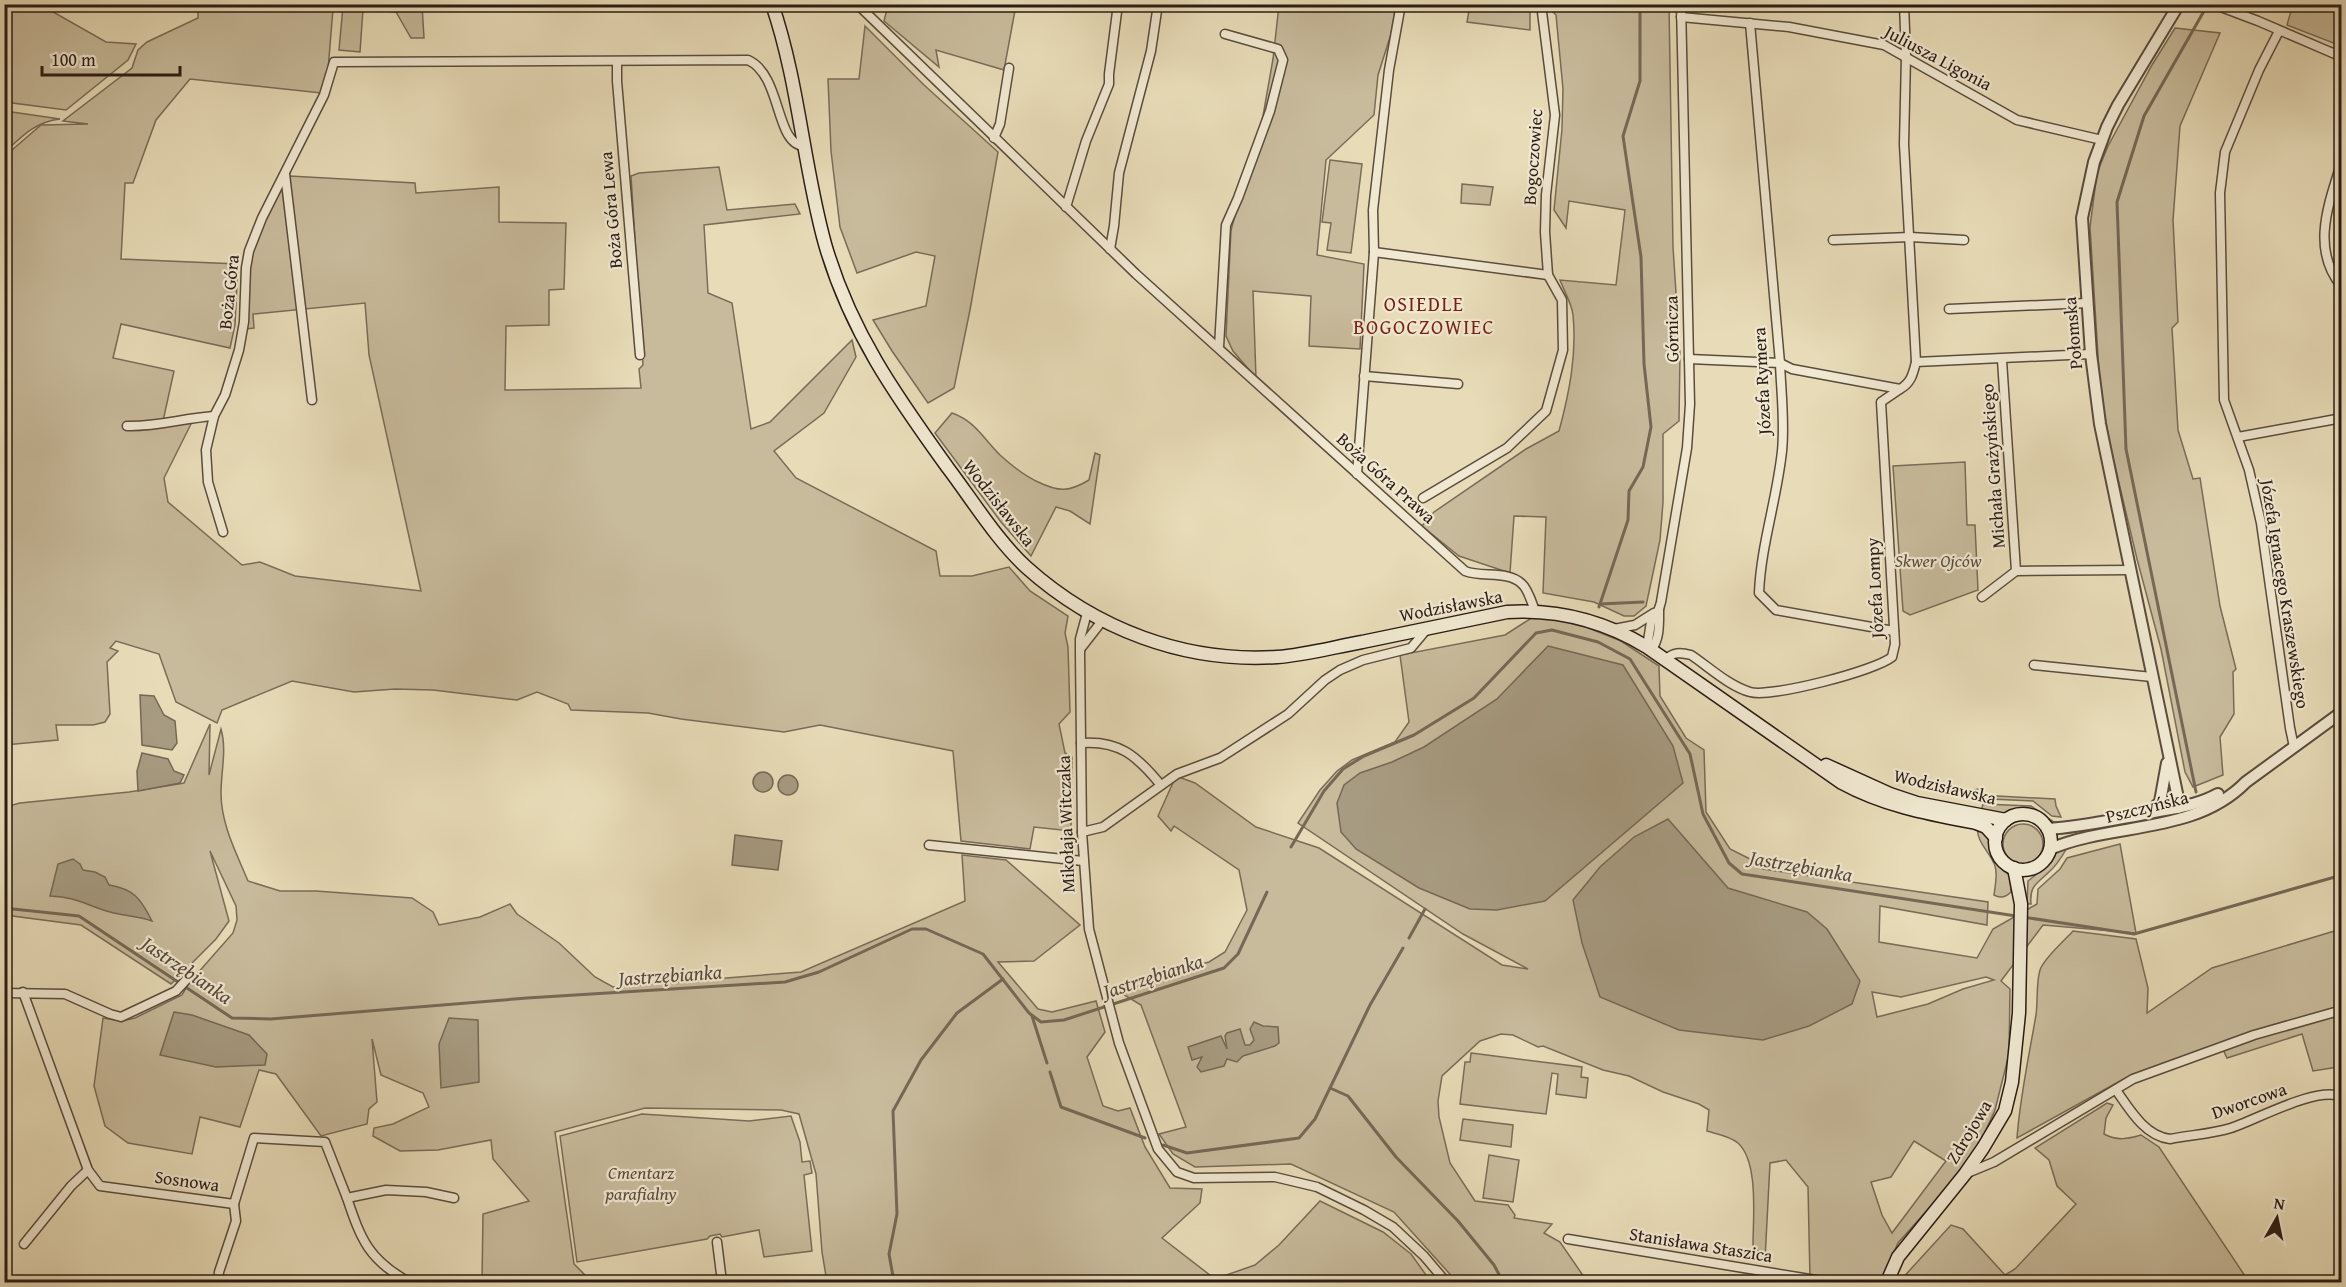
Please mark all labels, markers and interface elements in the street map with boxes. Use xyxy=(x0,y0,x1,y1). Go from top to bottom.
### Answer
street label: Juliusza Ligonia xyxy=(1878,17,1997,97)
scale bar xyxy=(42,39,180,77)
text: 100 m xyxy=(51,46,96,73)
street label: Bogoczowiec xyxy=(1516,108,1549,206)
street label: Boża Góra Lewa xyxy=(592,150,629,270)
street label: Boża Góra xyxy=(211,253,246,331)
district label: OSIEDLE BOGOCZOWIEC xyxy=(1353,289,1495,341)
street label: Górnicza xyxy=(1657,295,1686,363)
street label: Połomska xyxy=(2056,295,2089,370)
street label: Józefa Rymera xyxy=(1745,326,1778,437)
street label: Michała Grażyńskiego xyxy=(1973,383,2012,549)
street label: Boża Góra Prawa xyxy=(1331,426,1442,530)
street label: Wodzisławska xyxy=(957,453,1043,553)
street label: Józefa Ignacego Kraszewskiego xyxy=(2254,475,2317,710)
street label: Józefa Lompy xyxy=(1858,537,1891,641)
park label: Skwer Ojców xyxy=(1895,547,1982,574)
street label: Wodzisławska xyxy=(1397,582,1505,629)
street label: Mikołaja Witczaka xyxy=(1050,754,1081,893)
street label: Wodzisławska xyxy=(1891,762,2000,812)
street label: Pszczyńska xyxy=(2103,783,2192,830)
water label: Jastrzębianka xyxy=(1744,842,1856,889)
water label: Jastrzębianka xyxy=(134,927,239,1011)
water label: Jastrzębianka xyxy=(1096,945,1208,1006)
water label: Jastrzębianka xyxy=(614,956,724,993)
street label: Dworcowa xyxy=(2208,1075,2290,1126)
street label: Zdrojowa xyxy=(1939,1094,1998,1169)
park label: Cmentarz parafialny xyxy=(604,1159,677,1207)
street label: Sosnowa xyxy=(153,1163,222,1198)
north arrow xyxy=(2247,1188,2307,1248)
text: N xyxy=(2272,1190,2287,1216)
street label: Stanisława Staszica xyxy=(1628,1220,1775,1269)

